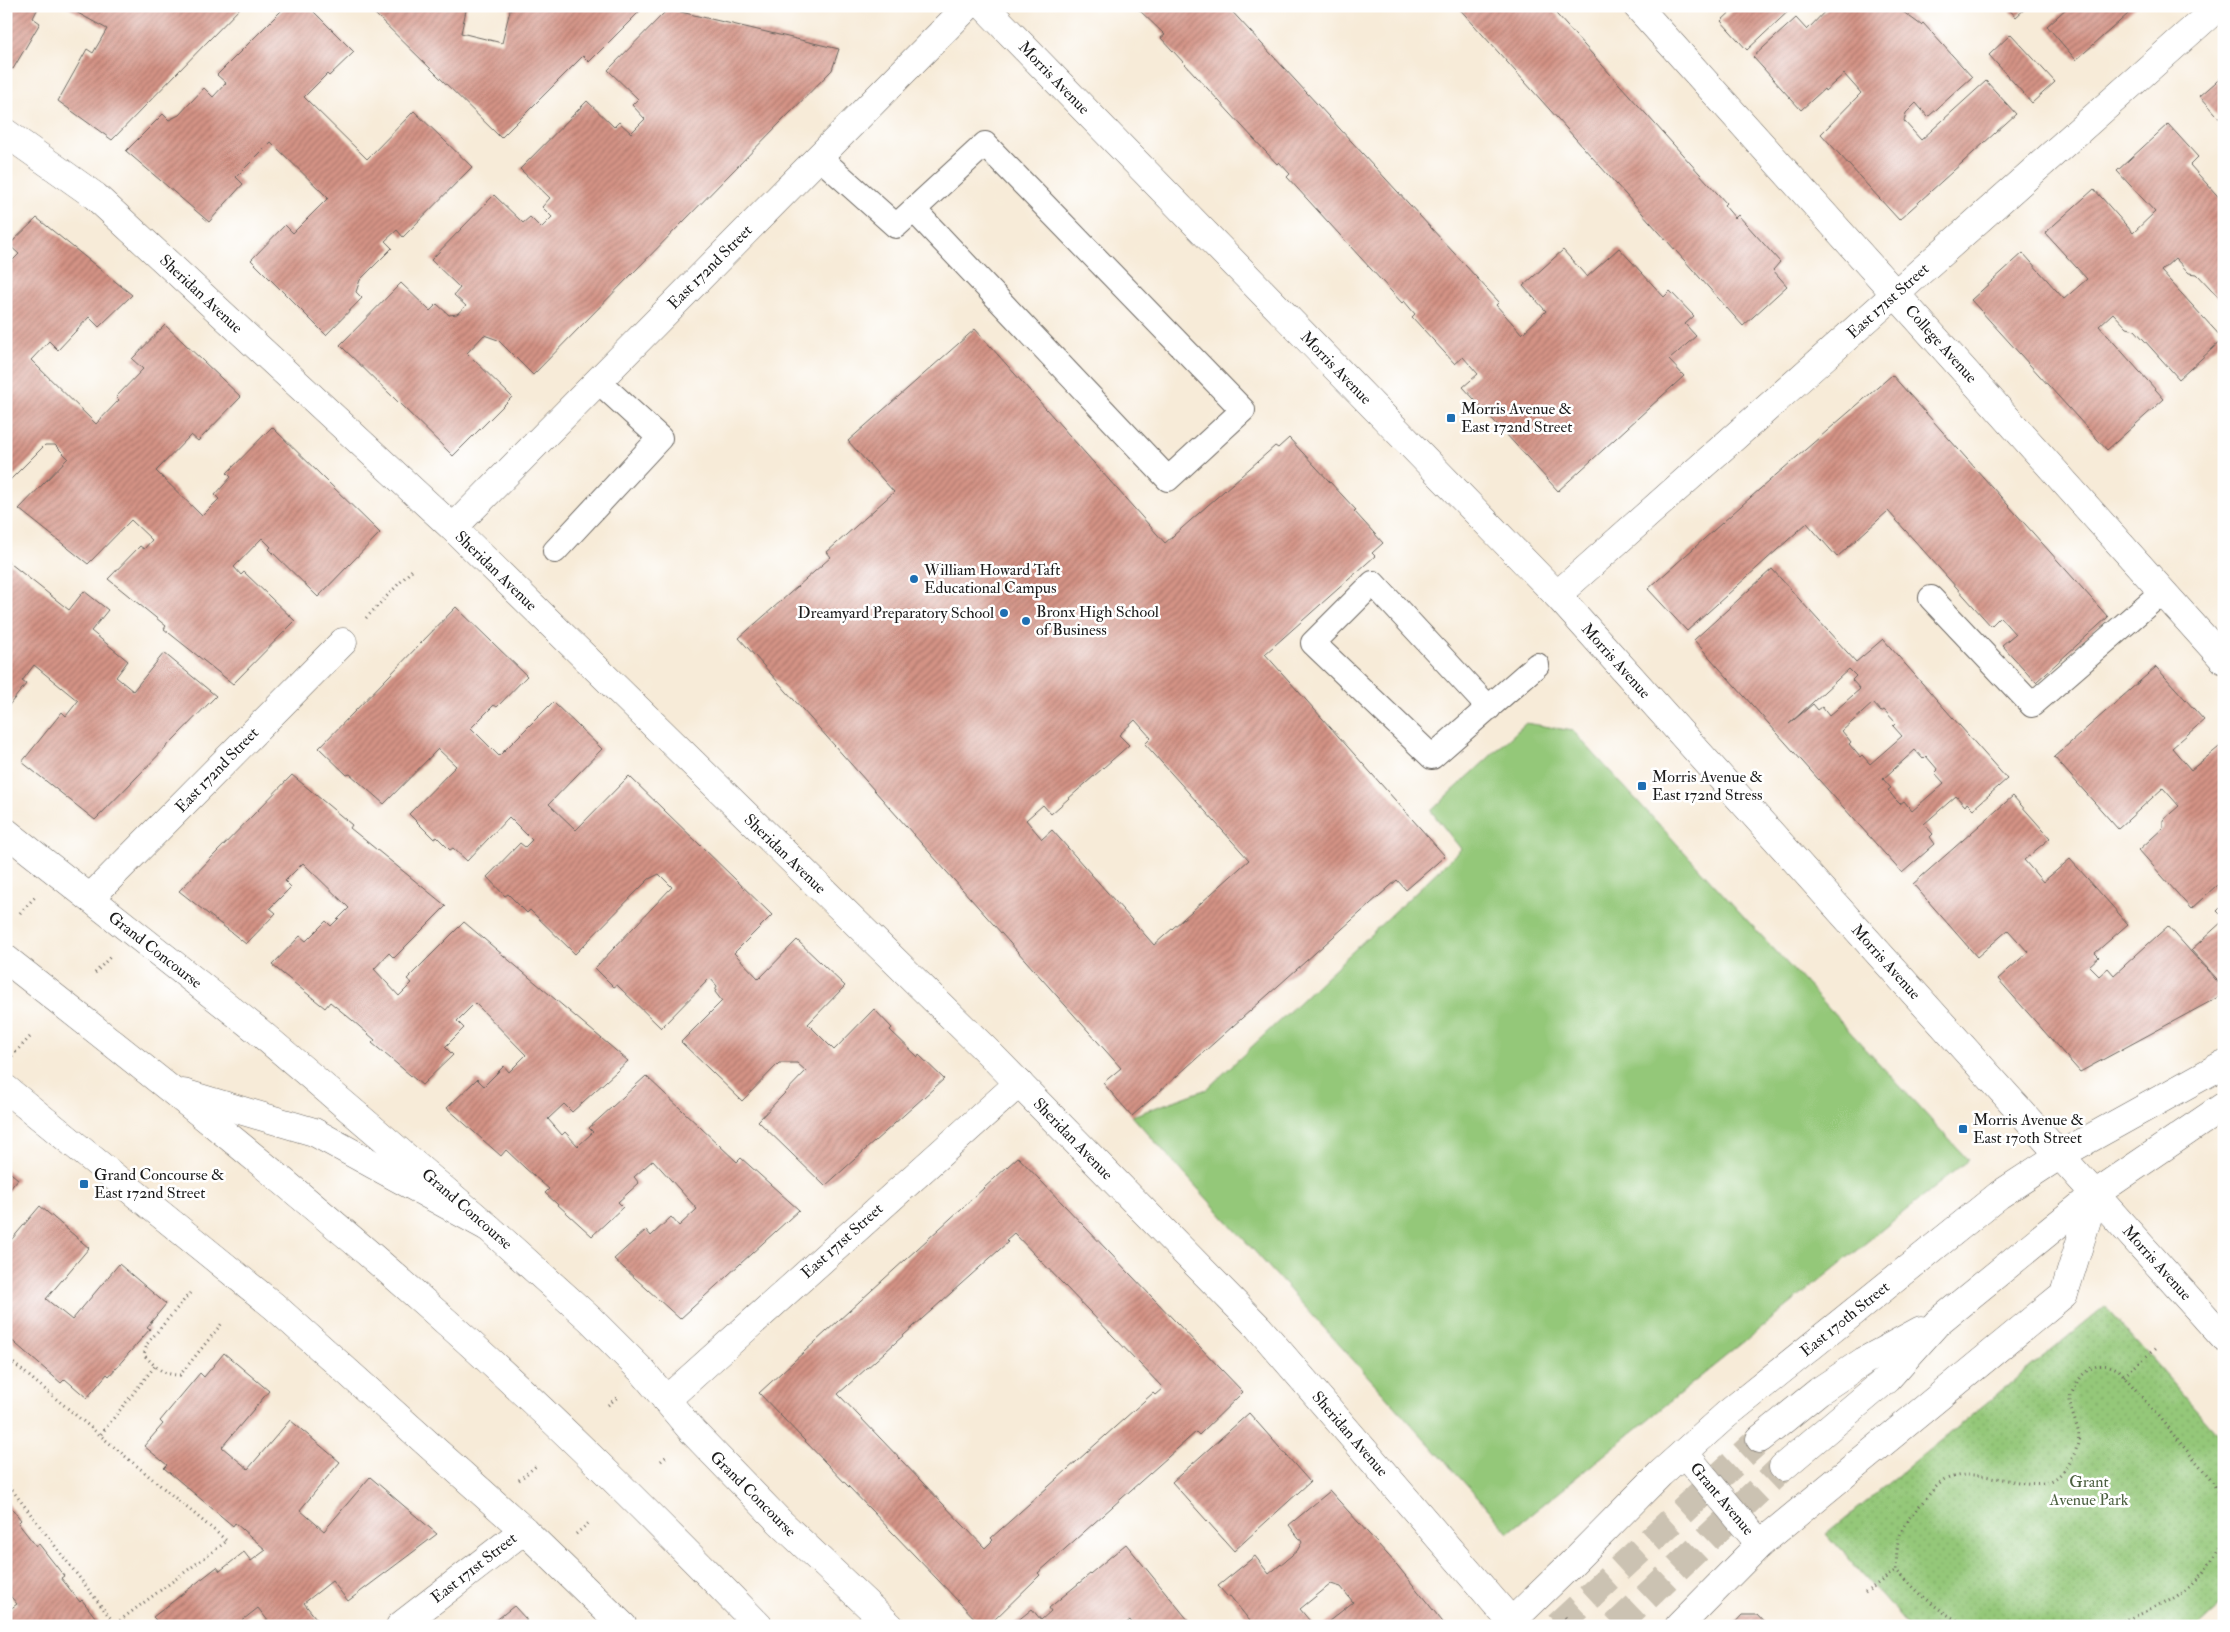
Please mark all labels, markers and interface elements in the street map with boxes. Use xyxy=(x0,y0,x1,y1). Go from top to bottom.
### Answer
street label: Morris Avenue xyxy=(1014,37,1094,119)
street label: East 172nd Street xyxy=(664,221,756,313)
street label: Sheridan Avenue xyxy=(155,250,247,338)
street label: East 171st Street xyxy=(1843,259,1933,343)
street label: College Avenue xyxy=(1901,301,1982,387)
street label: Morris Avenue xyxy=(1296,327,1376,409)
place label: Morris Avenue & East 172nd Street xyxy=(1461,399,1572,437)
marker: Morris Avenue & East 172nd Street xyxy=(1445,412,1457,424)
street label: Sheridan Avenue xyxy=(451,527,541,615)
place label: William Howard Taft Educational Campus xyxy=(923,560,1060,599)
marker: William Howard Taft Educational Campus xyxy=(908,573,920,585)
place label: Bronx High School of Business xyxy=(1036,602,1159,640)
place label: Dreamyard Preparatory School xyxy=(798,603,994,624)
marker: Dreamyard Preparatory School xyxy=(998,607,1010,619)
marker: Bronx High School of Business xyxy=(1020,615,1032,627)
street label: Morris Avenue xyxy=(1577,619,1655,703)
street label: East 172nd Street xyxy=(171,723,263,817)
place label: Morris Avenue & East 172nd Stress xyxy=(1652,767,1763,805)
marker: Morris Avenue & East 172nd Stress xyxy=(1636,780,1648,792)
street label: Sheridan Avenue xyxy=(740,810,830,898)
street label: Grand Concourse xyxy=(104,907,206,993)
street label: Morris Avenue xyxy=(1847,920,1925,1004)
street label: Sheridan Avenue xyxy=(1029,1094,1117,1184)
place label: Morris Avenue & East 170th Street xyxy=(1973,1110,2084,1148)
marker: Morris Avenue & East 170th Street xyxy=(1957,1123,1969,1135)
street label: Grand Concourse xyxy=(418,1164,517,1254)
place label: Grand Concourse & East 172nd Street xyxy=(94,1165,224,1203)
marker: Grand Concourse & East 172nd Street xyxy=(78,1178,90,1190)
street label: East 171st Street xyxy=(797,1199,887,1283)
street label: Morris Avenue xyxy=(2118,1221,2196,1305)
street label: East 170th Street xyxy=(1796,1277,1894,1361)
street label: Sheridan Avenue xyxy=(1308,1387,1393,1481)
street label: Grand Concourse xyxy=(706,1447,800,1541)
street label: Grant Avenue xyxy=(1686,1458,1758,1540)
park label: Grant Avenue Park xyxy=(2049,1472,2129,1510)
street label: East 171st Street xyxy=(427,1528,521,1608)

